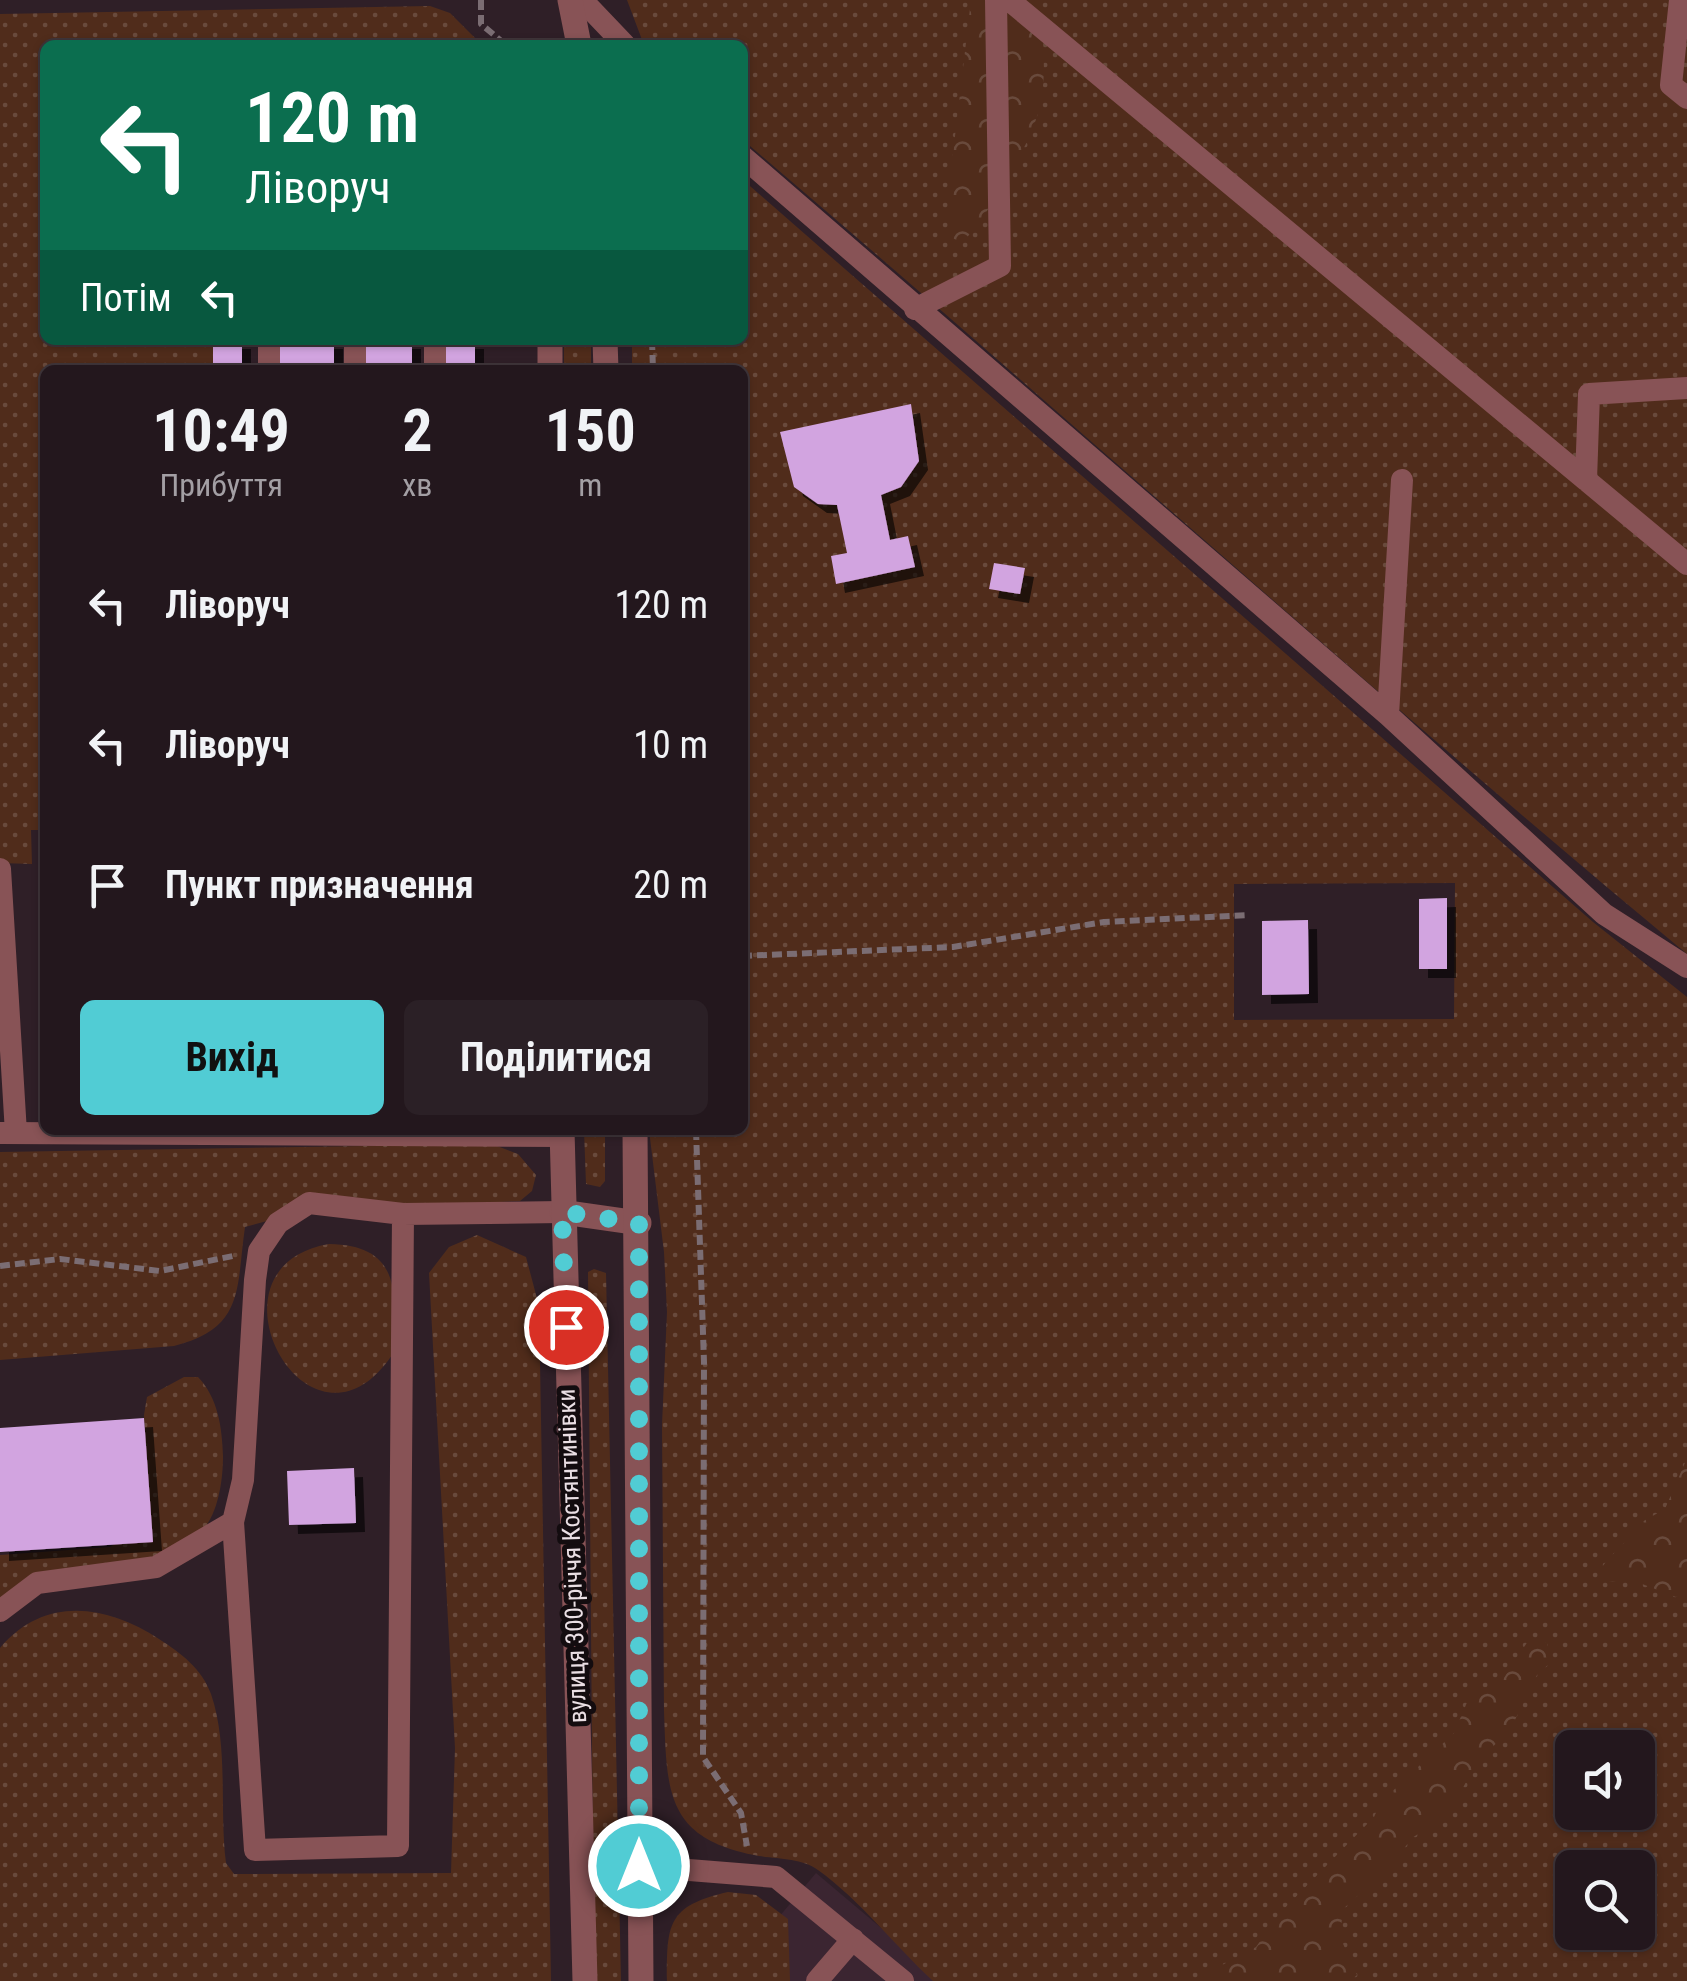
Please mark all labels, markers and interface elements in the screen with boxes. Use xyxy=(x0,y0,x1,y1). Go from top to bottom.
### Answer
text: 120 m xyxy=(245,77,419,159)
icon: left xyxy=(80,80,210,210)
text: Ліворуч xyxy=(245,161,391,214)
icon: left xyxy=(192,270,247,325)
text: Потім xyxy=(80,276,172,320)
text: 10:49 xyxy=(152,395,290,466)
text: 2 xyxy=(402,395,433,466)
text: 150 xyxy=(545,395,636,466)
text: Прибуття xyxy=(159,466,283,504)
text: хв xyxy=(402,466,432,504)
text: m xyxy=(578,466,602,504)
icon: left xyxy=(80,578,135,633)
text: Ліворуч xyxy=(165,583,290,627)
text: 120 m xyxy=(614,583,708,627)
icon: left xyxy=(80,718,135,773)
text: Ліворуч xyxy=(165,723,290,767)
text: 10 m xyxy=(633,723,708,767)
icon: arrive xyxy=(80,858,135,913)
text: Пункт призначення xyxy=(165,863,474,907)
text: 20 m xyxy=(633,863,708,907)
button: Вихід xyxy=(80,1000,384,1115)
button: Поділитися xyxy=(404,1000,708,1115)
pin xyxy=(524,1285,609,1370)
icon: arrive xyxy=(539,1300,594,1355)
street label: вулиця 300-річчя Костянтинівки xyxy=(552,1388,592,1724)
map controls xyxy=(1555,1730,1655,1950)
button: sound xyxy=(1555,1730,1655,1830)
position arrow xyxy=(587,1814,691,1918)
button: search xyxy=(1555,1850,1655,1950)

